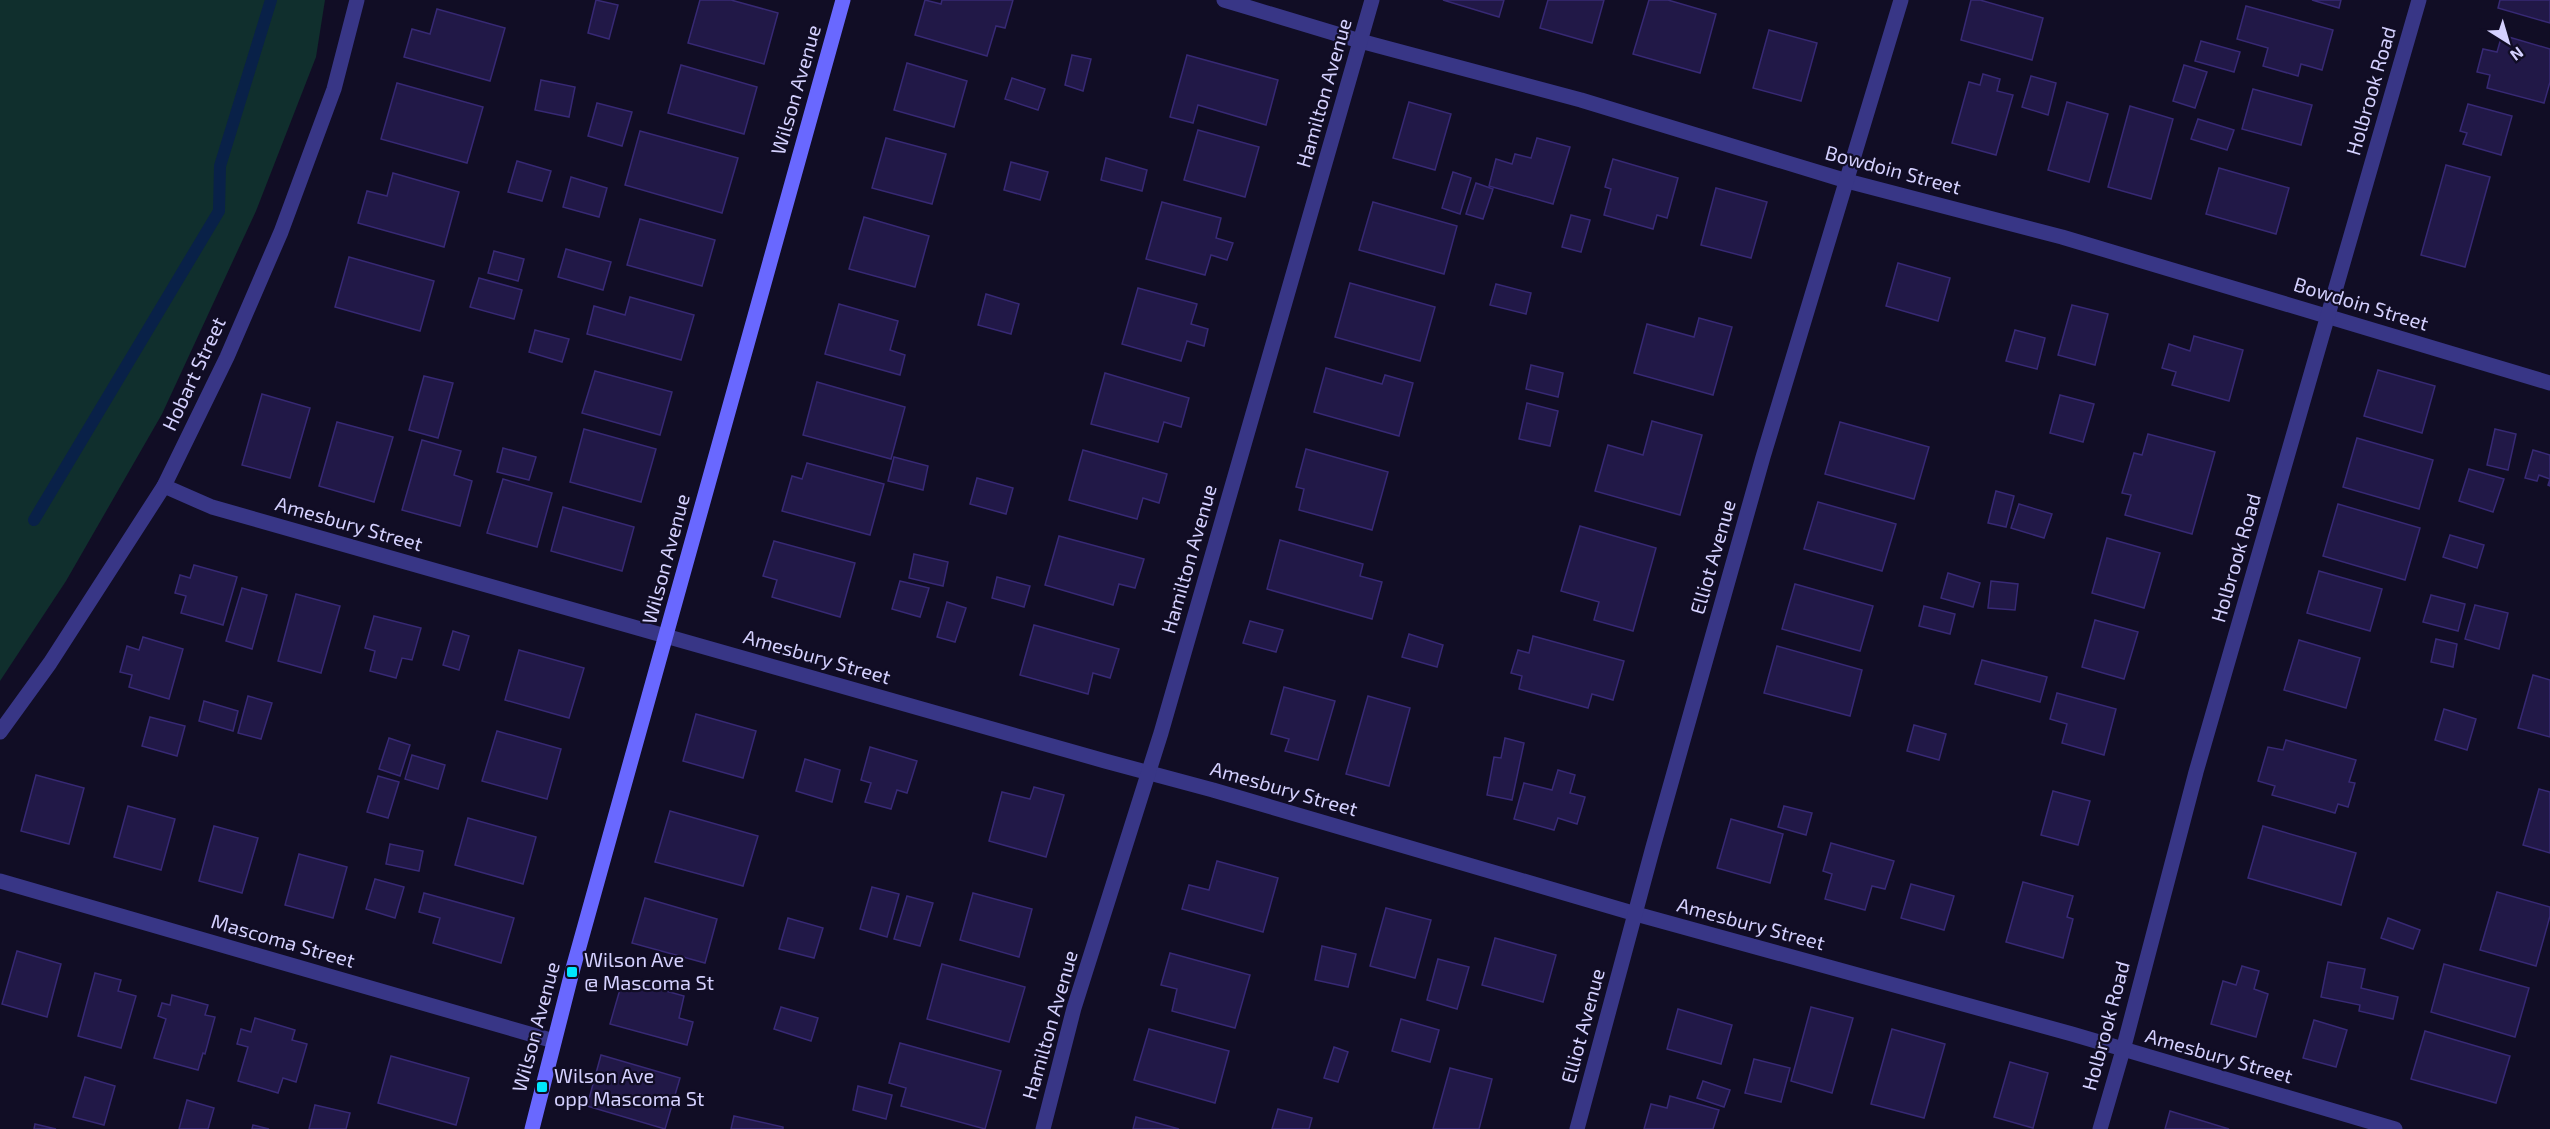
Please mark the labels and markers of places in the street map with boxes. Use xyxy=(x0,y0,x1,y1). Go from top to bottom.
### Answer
place label: Wilson Ave @ Mascoma St xyxy=(584,947,715,994)
marker: Wilson Ave @ Mascoma St xyxy=(565,965,579,979)
place label: Wilson Ave opp Mascoma St xyxy=(554,1063,705,1110)
marker: Wilson Ave opp Mascoma St xyxy=(535,1080,549,1094)

